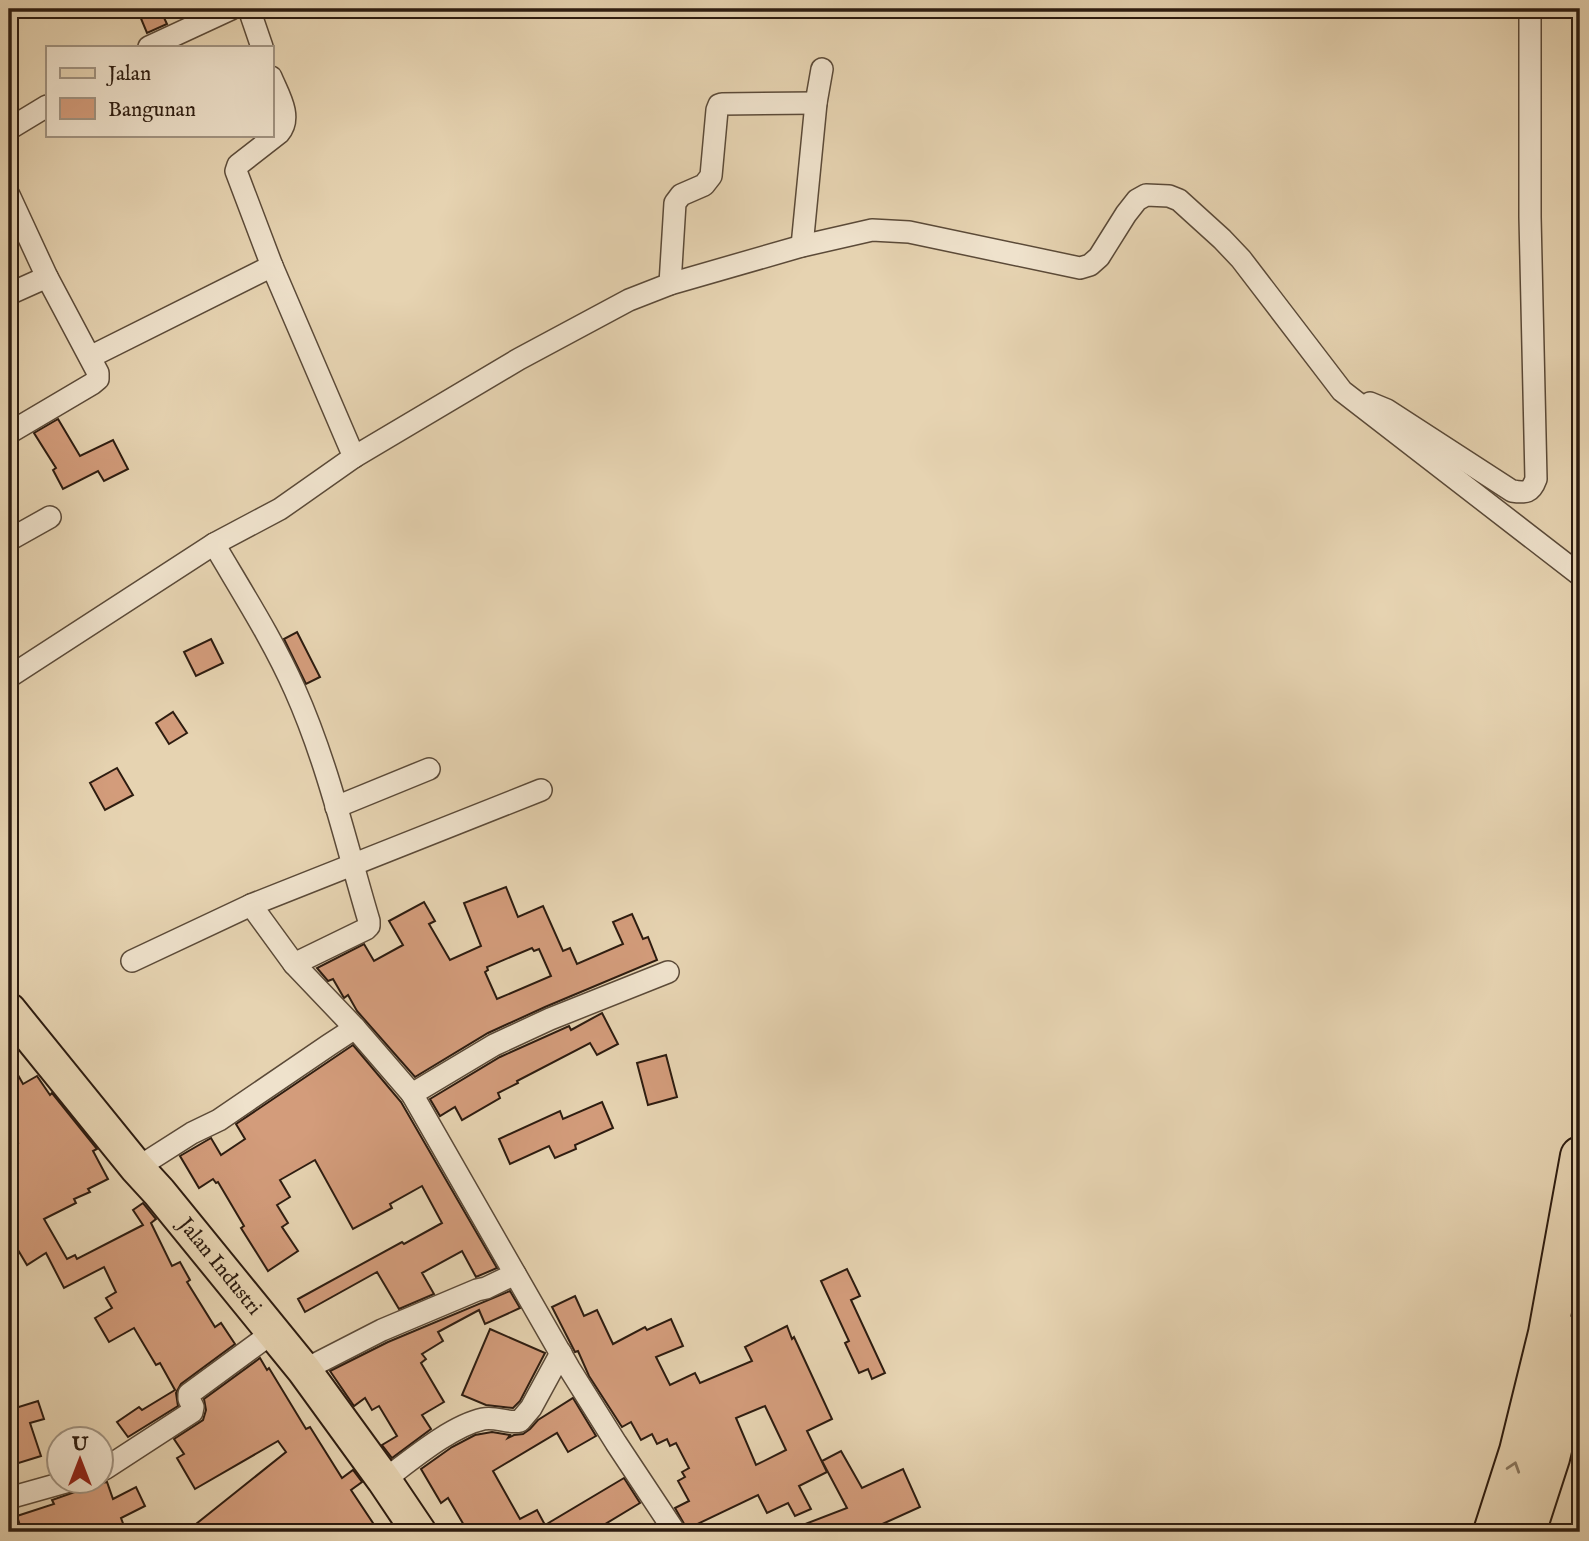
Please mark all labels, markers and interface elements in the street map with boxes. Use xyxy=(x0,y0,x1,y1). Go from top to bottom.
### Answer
legend xyxy=(46,46,273,136)
text: Jalan xyxy=(106,61,151,88)
text: Bangunan xyxy=(108,97,196,124)
street label: Jalan Industri xyxy=(171,1211,267,1321)
north arrow xyxy=(46,1426,116,1496)
text: U xyxy=(71,1433,89,1457)
one-way arrow xyxy=(1506,1462,1520,1474)

